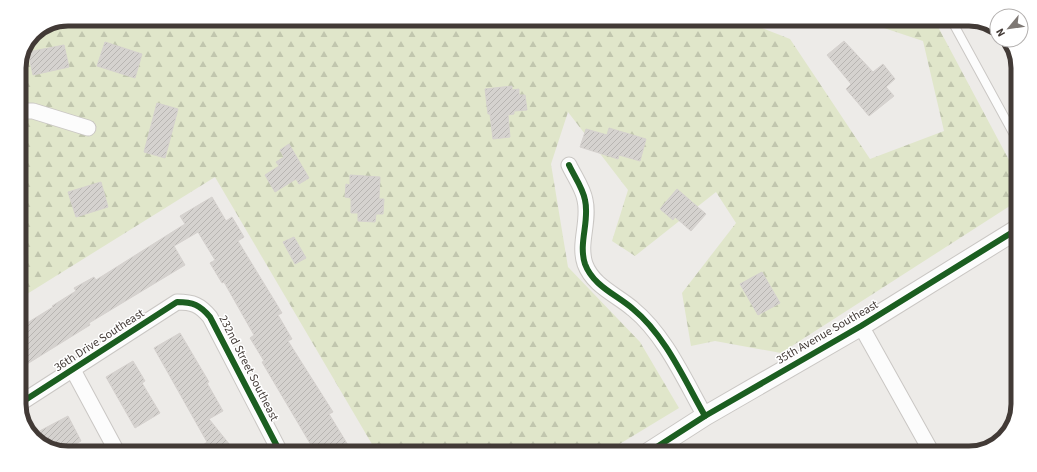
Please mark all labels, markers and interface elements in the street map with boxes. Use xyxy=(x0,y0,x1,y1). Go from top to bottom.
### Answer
north arrow xyxy=(989,8,1029,48)
text: N xyxy=(992,26,1009,39)
street label: 35th Avenue Southeast xyxy=(773,296,881,369)
street label: 36th Drive Southeast xyxy=(51,305,148,376)
street label: 232nd Street Southeast xyxy=(214,312,283,424)

